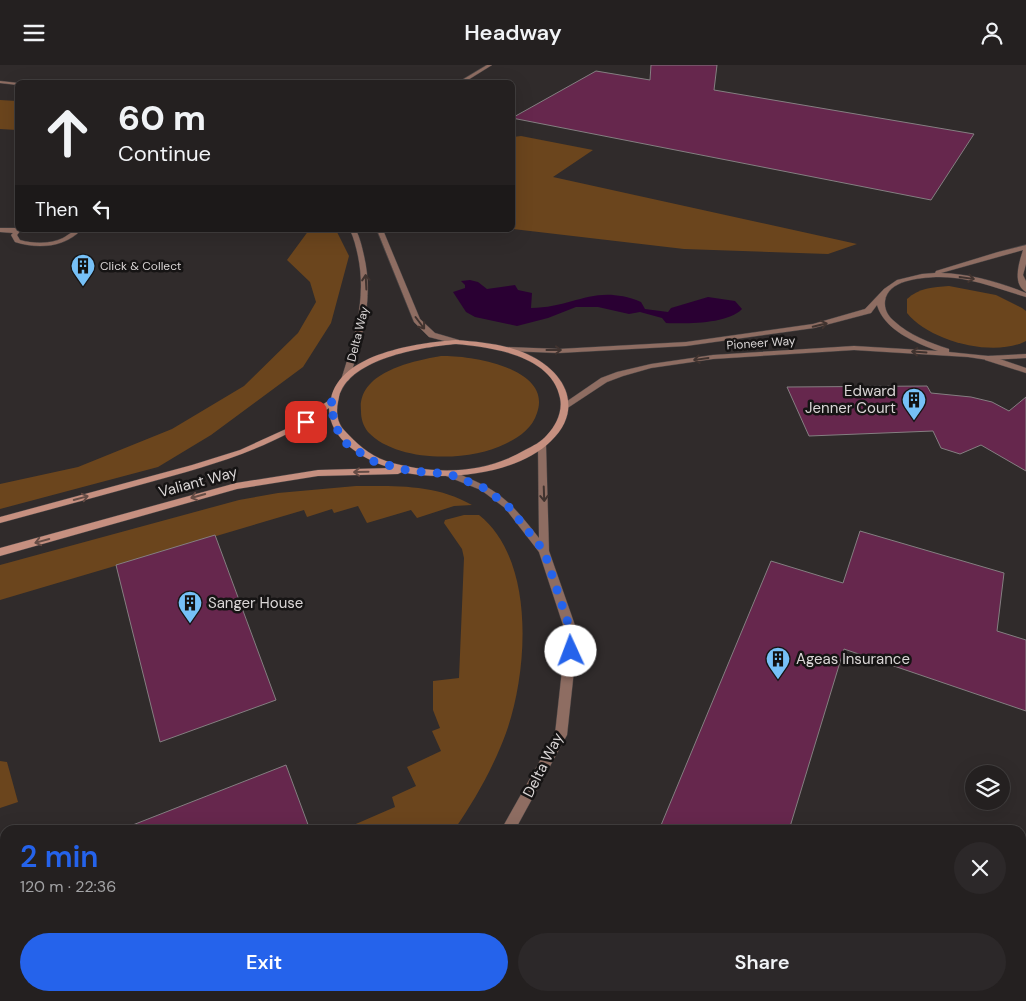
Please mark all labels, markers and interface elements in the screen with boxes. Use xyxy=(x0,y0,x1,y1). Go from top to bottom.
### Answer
text: Headway xyxy=(464,18,562,47)
icon: menu xyxy=(20,19,48,47)
icon: person xyxy=(978,19,1006,47)
text: 60 m xyxy=(118,95,206,141)
icon: ahead xyxy=(35,100,100,165)
text: Continue xyxy=(118,139,211,168)
icon: left xyxy=(88,195,116,223)
text: Then xyxy=(35,197,78,222)
building icon: Click & Collect xyxy=(70,253,96,287)
place label: Click & Collect xyxy=(100,258,182,274)
one-way arrow xyxy=(958,273,974,283)
one-way arrow xyxy=(361,274,370,290)
street label: Delta Way xyxy=(343,304,373,363)
one-way arrow xyxy=(415,316,426,329)
one-way arrow xyxy=(811,319,827,329)
street label: Pioneer Way xyxy=(726,333,796,353)
one-way arrow xyxy=(546,345,562,355)
one-way arrow xyxy=(911,348,927,357)
one-way arrow xyxy=(693,354,709,364)
place label: Edward Jenner Court xyxy=(805,381,896,418)
building icon: Edward Jenner Court xyxy=(901,387,927,421)
pin xyxy=(285,401,327,443)
icon: arrive xyxy=(292,408,320,436)
street label: Valiant Way xyxy=(156,462,240,502)
one-way arrow xyxy=(353,467,369,477)
one-way arrow xyxy=(539,486,548,502)
one-way arrow xyxy=(191,492,207,502)
one-way arrow xyxy=(73,493,89,503)
one-way arrow xyxy=(35,537,51,547)
building icon: Sanger House xyxy=(177,590,203,624)
place label: Sanger House xyxy=(208,593,303,613)
position arrow xyxy=(544,624,596,676)
building icon: Ageas Insurance xyxy=(765,646,791,680)
place label: Ageas Insurance xyxy=(796,649,910,669)
street label: Delta Way xyxy=(518,729,568,801)
map controls xyxy=(965,765,1010,810)
button: layers xyxy=(965,765,1010,810)
text: 2 min xyxy=(20,837,98,876)
button: close xyxy=(954,842,1006,894)
text: 120 m · 22:36 xyxy=(20,876,116,897)
button: Exit xyxy=(20,933,508,991)
button: Share xyxy=(518,933,1006,991)

